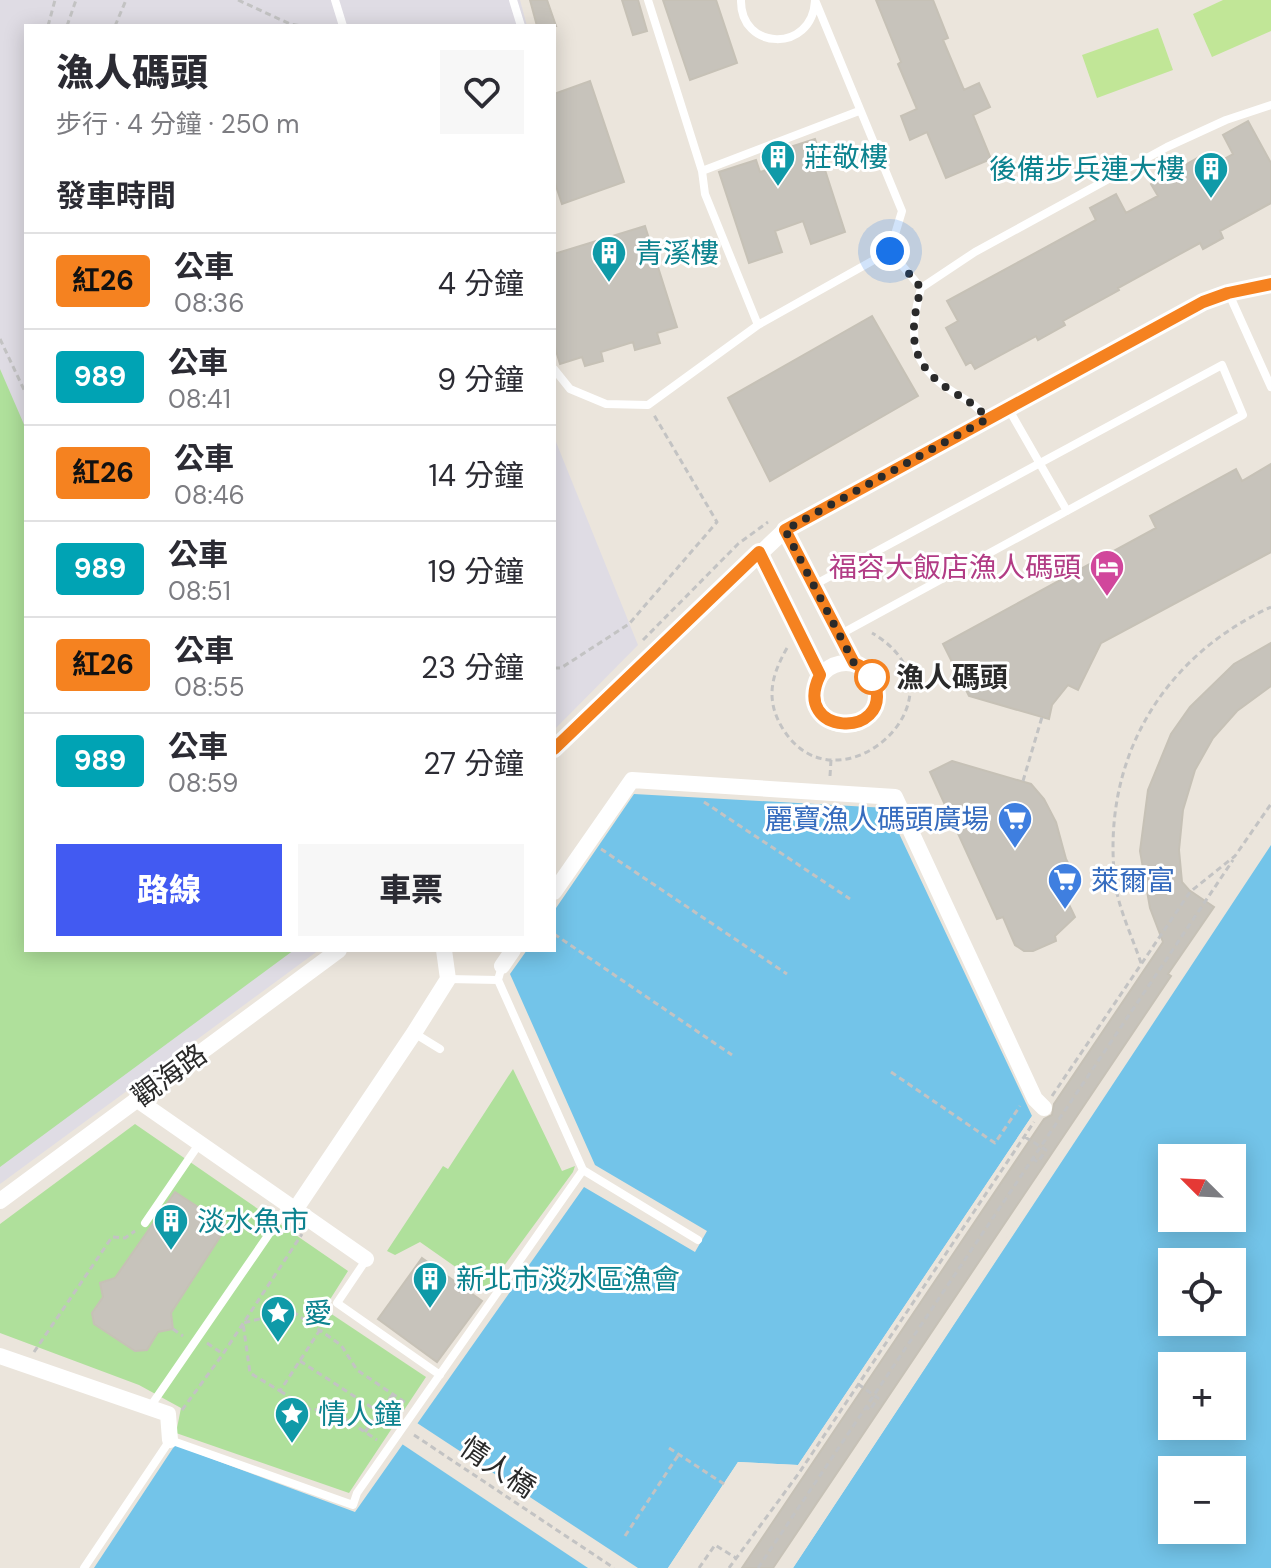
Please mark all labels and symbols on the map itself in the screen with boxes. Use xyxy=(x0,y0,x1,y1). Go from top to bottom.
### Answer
building icon: 莊敬樓 xyxy=(759,138,797,188)
place label: 莊敬樓 xyxy=(804,139,888,176)
building icon: 後備步兵連大樓 xyxy=(1192,150,1230,200)
place label: 後備步兵連大樓 xyxy=(989,151,1185,188)
your location xyxy=(870,231,910,271)
building icon: 青溪樓 xyxy=(590,234,628,284)
place label: 青溪樓 xyxy=(635,235,719,272)
hotel icon: 福容大飯店漁人碼頭 xyxy=(1088,548,1126,598)
place label: 福容大飯店漁人碼頭 xyxy=(829,549,1081,586)
place label: 漁人碼頭 xyxy=(896,659,1008,696)
marker: 漁人碼頭 xyxy=(855,660,889,694)
supermarket icon: 麗寶漁人碼頭廣場 xyxy=(996,800,1034,850)
place label: 麗寶漁人碼頭廣場 xyxy=(765,801,989,838)
supermarket icon: 萊爾富 xyxy=(1046,861,1084,911)
place label: 萊爾富 xyxy=(1091,862,1175,899)
street label: 觀海路 xyxy=(124,1036,214,1115)
north arrow xyxy=(1158,1144,1246,1232)
building icon: 淡水魚市 xyxy=(152,1202,190,1252)
place label: 淡水魚市 xyxy=(197,1203,309,1240)
building icon: 新北市淡水區漁會 xyxy=(411,1260,449,1310)
place label: 新北市淡水區漁會 xyxy=(456,1261,680,1298)
place icon: 愛 xyxy=(259,1294,297,1344)
place label: 愛 xyxy=(304,1295,332,1332)
place icon: 情人鐘 xyxy=(273,1395,311,1445)
place label: 情人鐘 xyxy=(318,1396,402,1433)
street label: 情人橋 xyxy=(453,1429,543,1506)

